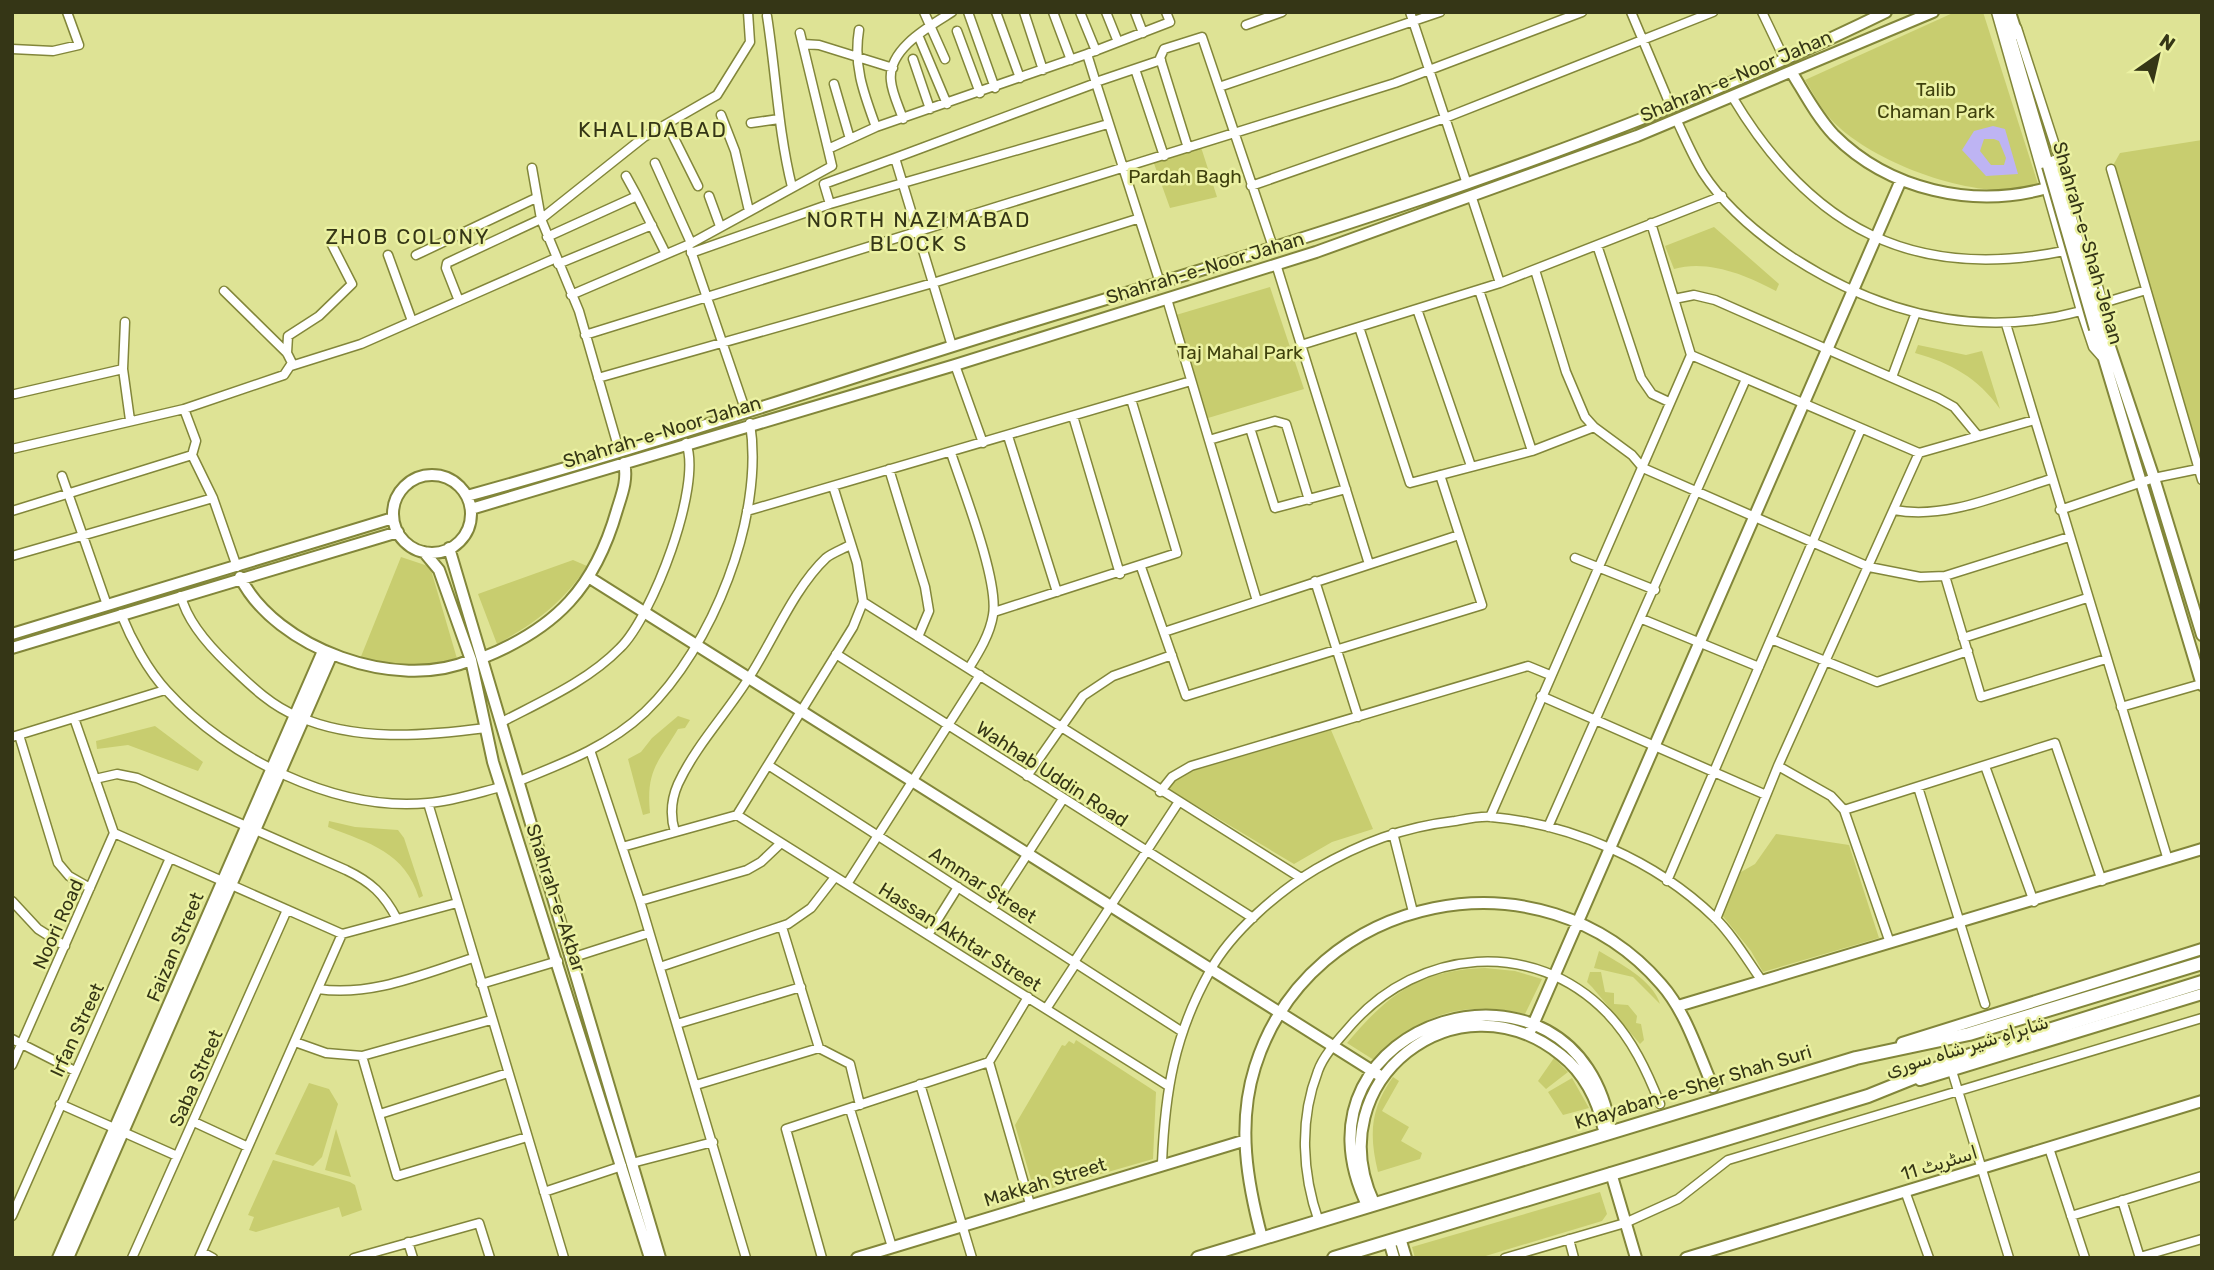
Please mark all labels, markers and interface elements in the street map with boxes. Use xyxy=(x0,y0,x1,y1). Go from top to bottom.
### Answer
north arrow xyxy=(2123,21,2193,91)
street label: Shahrah-e-Noor Jahan xyxy=(1637,25,1835,127)
text: N xyxy=(2155,29,2179,56)
park label: Talib Chaman Park xyxy=(1877,78,1995,123)
district label: KHALIDABAD xyxy=(578,117,728,142)
street label: Shahrah-e-Shah Jehan xyxy=(2048,139,2128,347)
park label: Pardah Bagh xyxy=(1128,165,1242,188)
district label: NORTH NAZIMABAD BLOCK S xyxy=(807,207,1031,256)
district label: ZHOB COLONY xyxy=(325,224,491,249)
street label: Shahrah-e-Noor Jahan xyxy=(1103,227,1307,309)
park label: Taj Mahal Park xyxy=(1177,341,1303,364)
street label: Shahrah-e-Noor Jahan xyxy=(560,391,764,473)
street label: Wahhab Uddin Road xyxy=(972,716,1132,832)
street label: Shahrah-e-Akbar xyxy=(521,821,591,976)
street label: Ammar Street xyxy=(925,842,1041,929)
street label: Noori Road xyxy=(28,875,88,973)
street label: Hassan Akhtar Street xyxy=(874,877,1046,997)
street label: Faizan Street xyxy=(142,888,209,1005)
street label: Irfan Street xyxy=(45,979,109,1081)
street label: شاہراہِ شیر شاہ سوری xyxy=(1883,1010,2052,1083)
street label: Saba Street xyxy=(164,1025,228,1130)
street label: Khayaban-e-Sher Shah Suri xyxy=(1572,1040,1814,1134)
street label: اسٹریٹ 11 xyxy=(1898,1140,1980,1186)
street label: Makkah Street xyxy=(981,1152,1109,1212)

